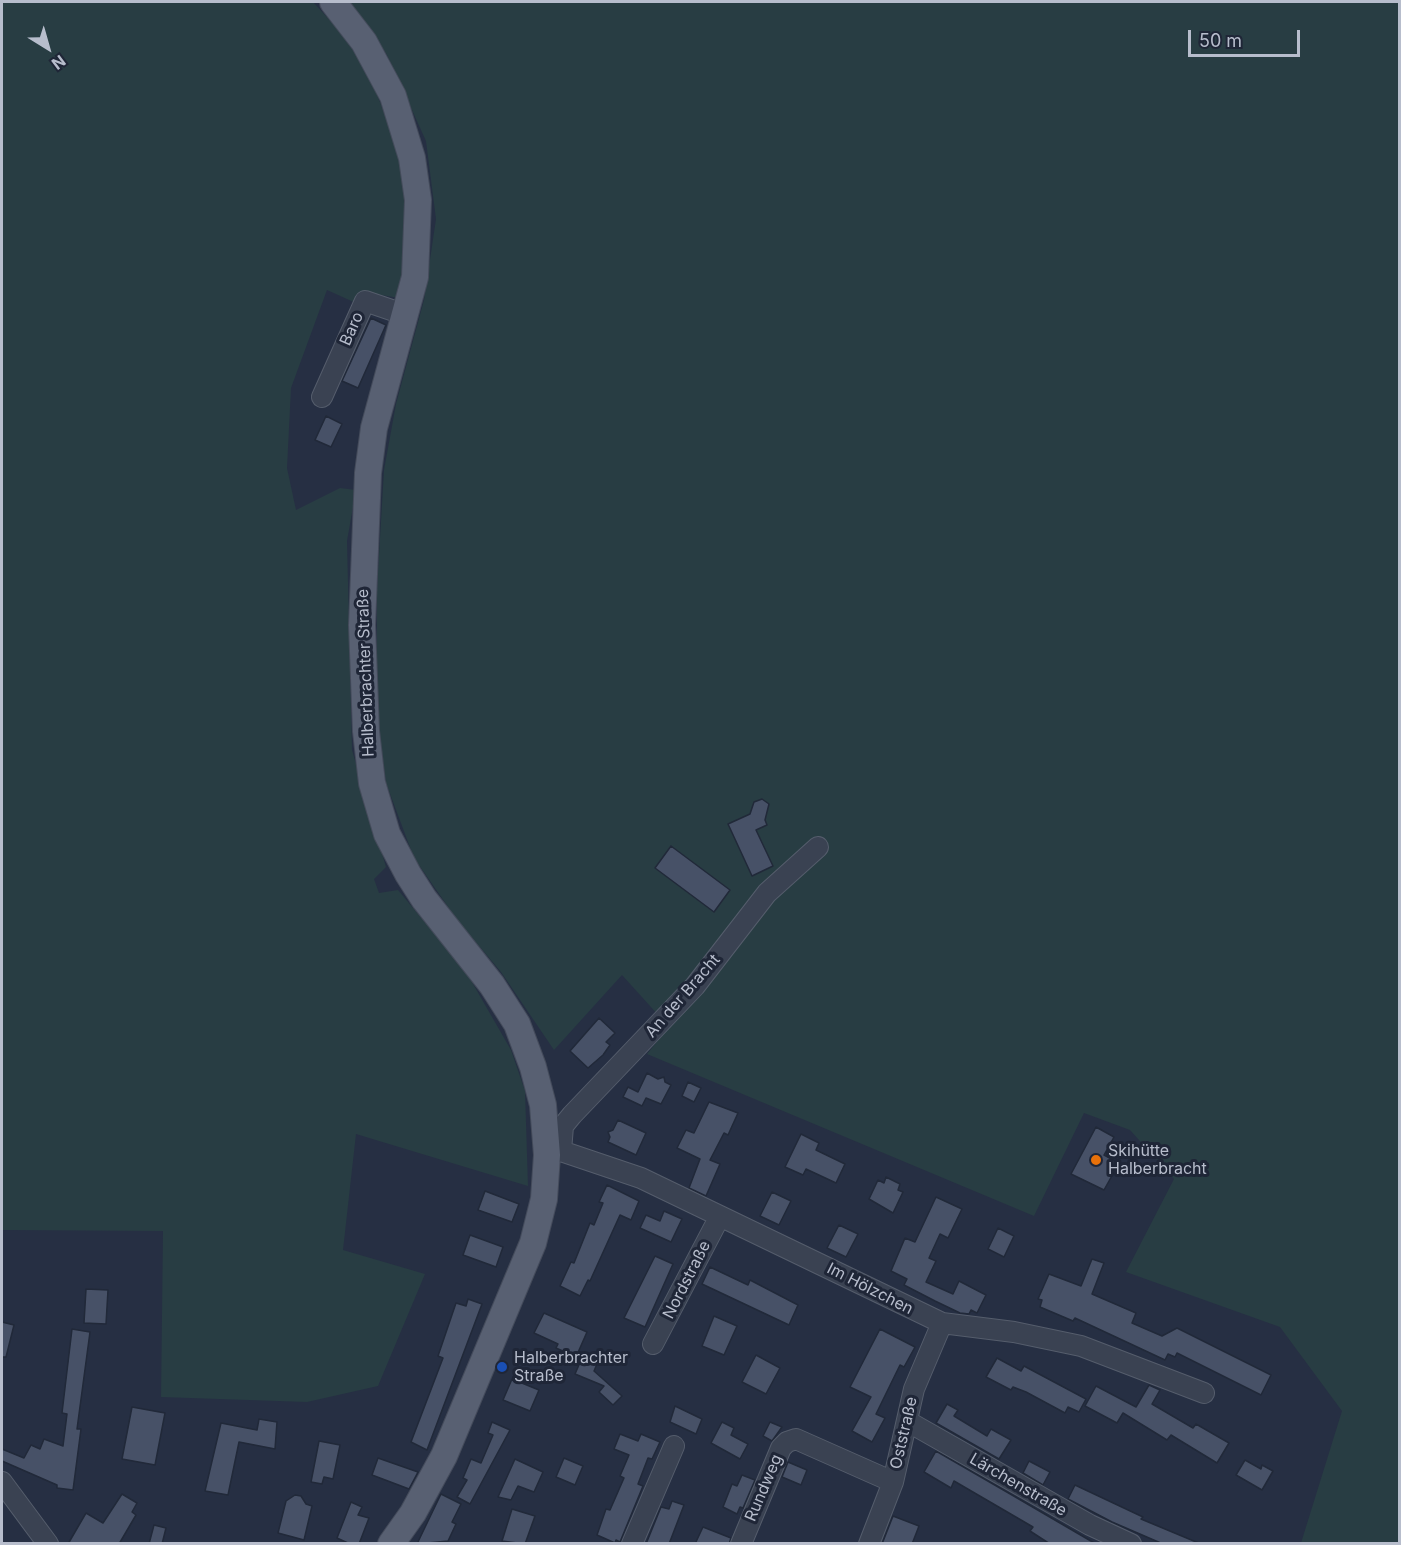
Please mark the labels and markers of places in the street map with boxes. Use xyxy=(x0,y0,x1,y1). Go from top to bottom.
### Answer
place label: Skihütte Halberbracht xyxy=(1108,1141,1207,1179)
marker: Skihütte Halberbracht xyxy=(1089,1153,1103,1167)
place label: Halberbrachter Straße xyxy=(514,1348,628,1386)
marker: Halberbrachter Straße xyxy=(495,1360,509,1374)

